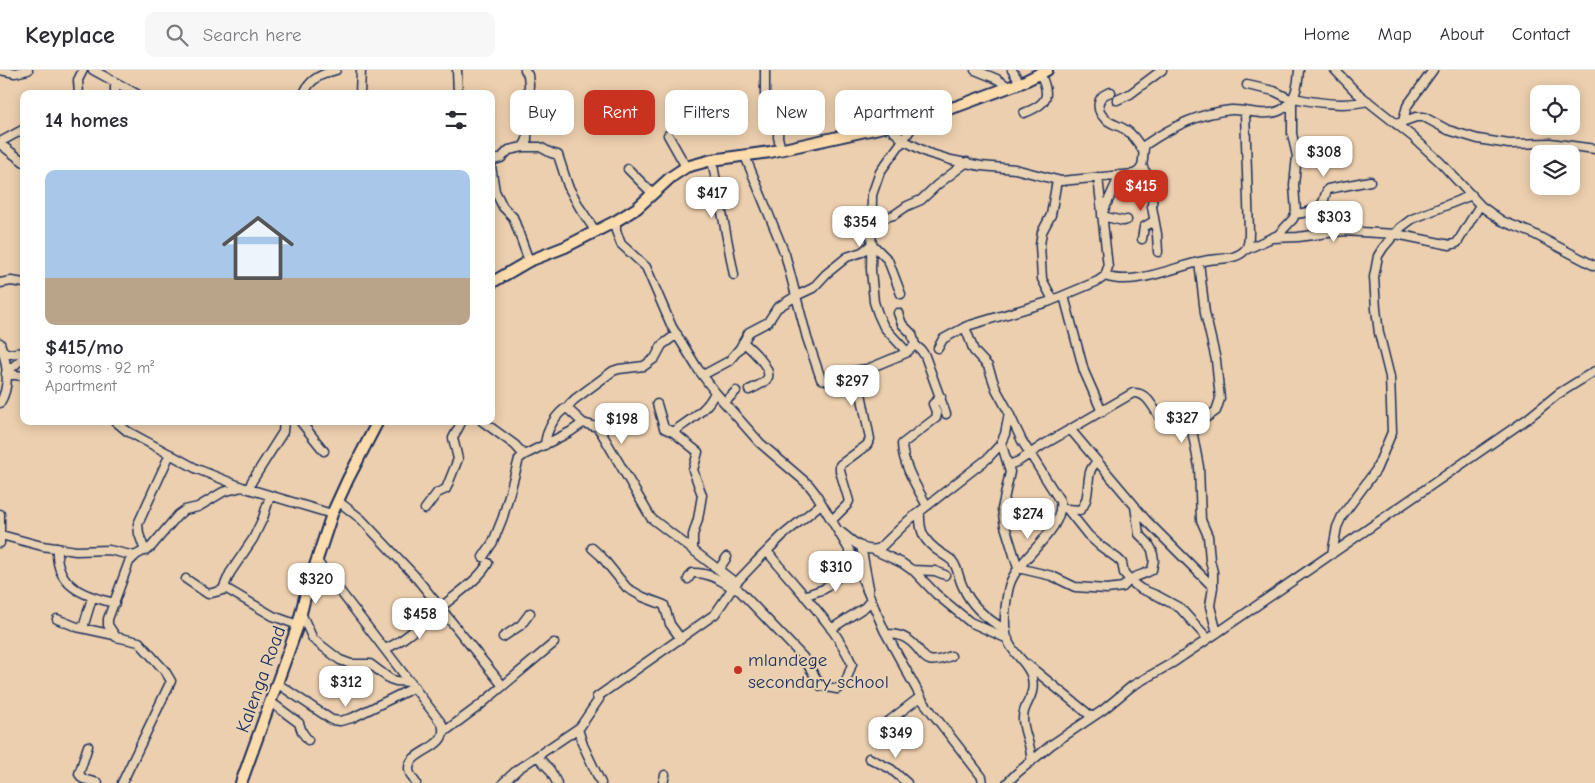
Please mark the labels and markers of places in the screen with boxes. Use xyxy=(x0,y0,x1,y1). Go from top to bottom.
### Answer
pin: $308 xyxy=(1294,136,1354,178)
pin: $415 xyxy=(1111,170,1171,212)
pin: $417 xyxy=(682,176,742,219)
pin: $303 xyxy=(1304,200,1364,243)
pin: $354 xyxy=(830,206,890,248)
pin: $297 xyxy=(822,364,882,407)
pin: $198 xyxy=(592,402,652,445)
pin: $327 xyxy=(1152,402,1212,444)
pin: $274 xyxy=(998,498,1058,540)
pin: $310 xyxy=(806,550,866,593)
pin: $320 xyxy=(286,562,346,605)
pin: $458 xyxy=(390,598,450,640)
place label: mlandege secondary school xyxy=(748,649,889,693)
marker: mlandege secondary school xyxy=(732,664,744,676)
pin: $312 xyxy=(316,666,376,708)
pin: $349 xyxy=(866,716,926,759)

